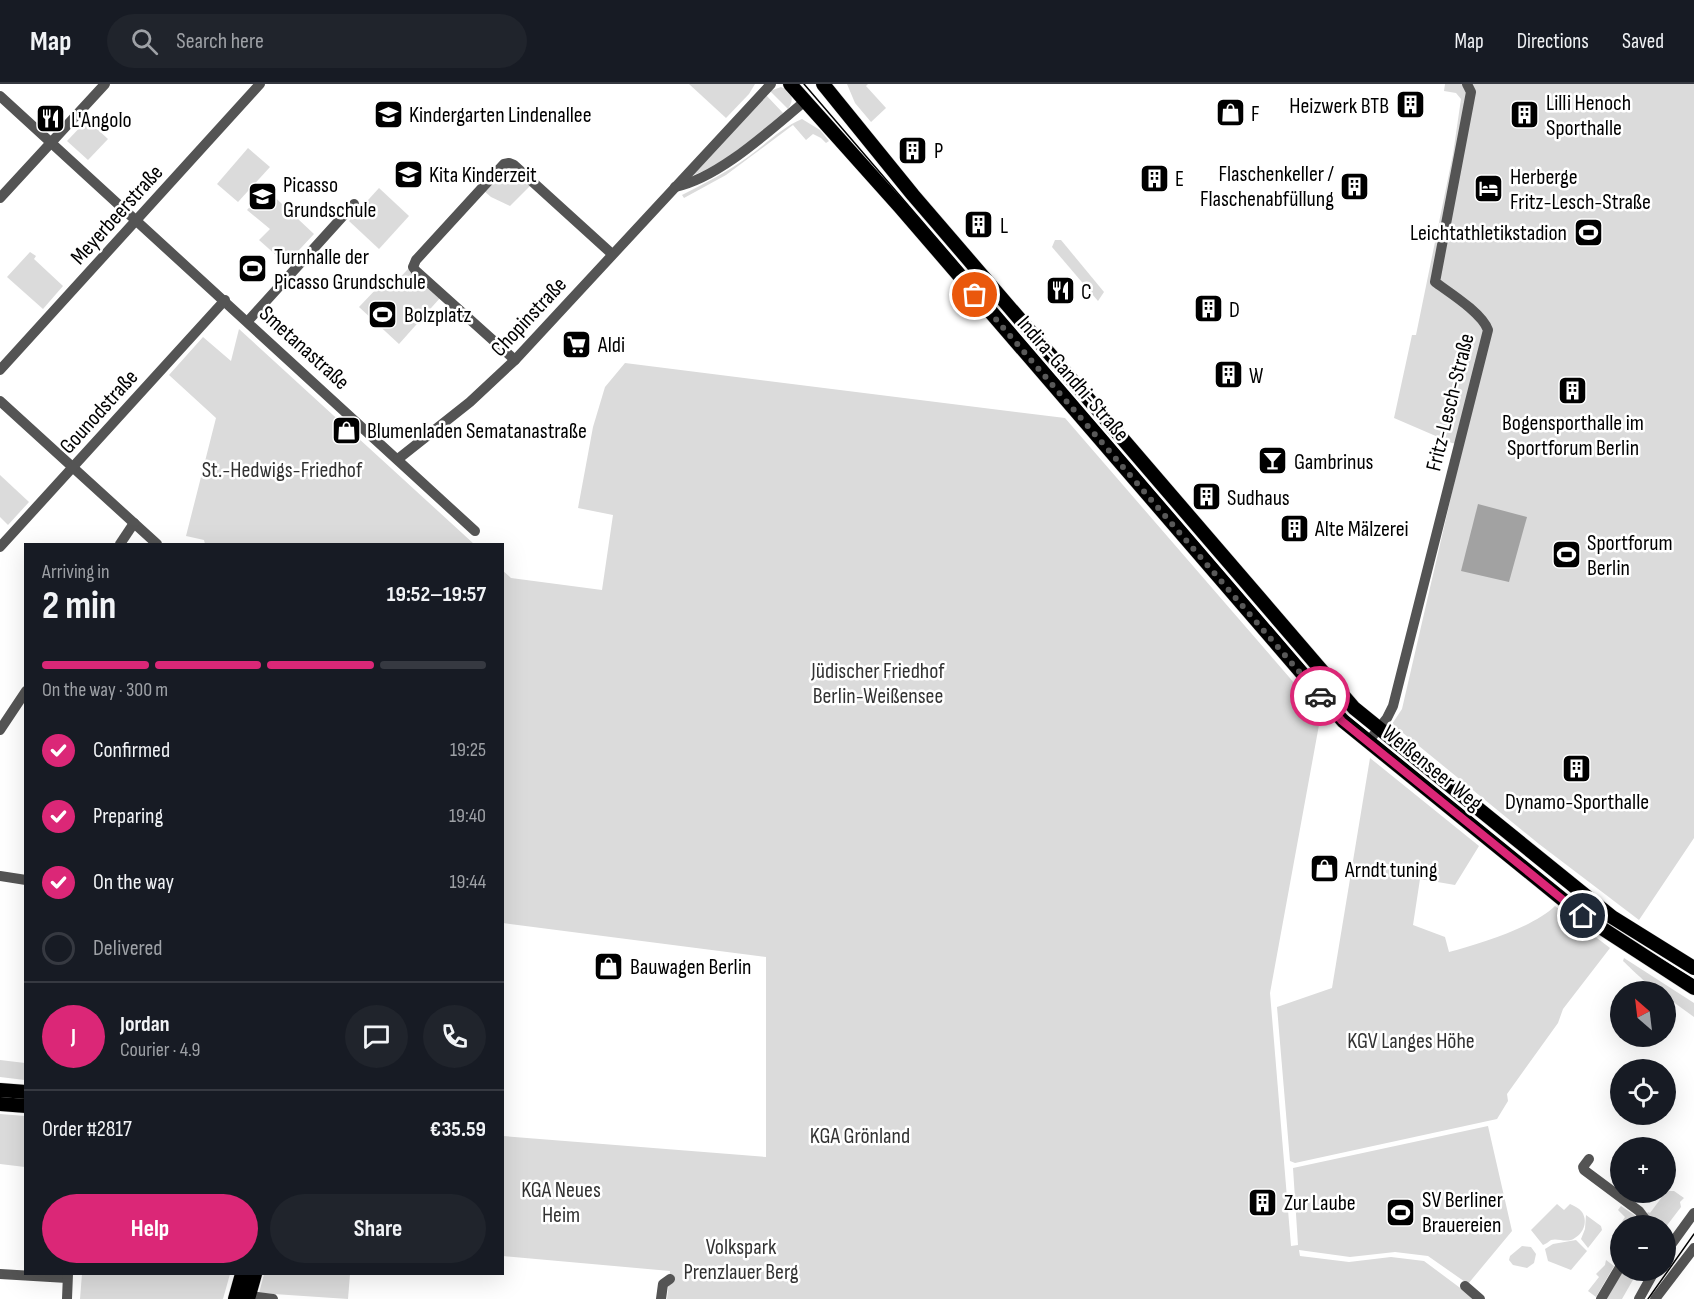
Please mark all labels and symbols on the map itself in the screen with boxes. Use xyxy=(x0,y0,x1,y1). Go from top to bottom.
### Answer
building icon: Heizwerk BTB xyxy=(1394,89,1426,121)
place label: Lilli Henoch Sporthalle xyxy=(1546,90,1631,142)
place label: Heizwerk BTB xyxy=(1289,93,1389,120)
shop icon: F xyxy=(1214,97,1246,129)
school or university icon: Kindergarten Lindenallee xyxy=(372,98,404,130)
building icon: Lilli Henoch Sporthalle xyxy=(1509,99,1541,131)
place label: F xyxy=(1251,101,1260,128)
place label: Kindergarten Lindenallee xyxy=(409,102,592,129)
restaurant icon: L'Angolo xyxy=(34,103,66,135)
place label: L'Angolo xyxy=(71,107,132,134)
building icon: P xyxy=(897,134,929,166)
place label: P xyxy=(934,138,943,165)
school or university icon: Kita Kinderzeit xyxy=(392,158,424,190)
street label: Meyerbeerstraße xyxy=(65,159,169,271)
place label: Flaschenkeller / Flaschenabfüllung xyxy=(1200,161,1335,213)
place label: Kita Kinderzeit xyxy=(429,162,537,189)
building icon: E xyxy=(1138,162,1170,194)
place label: Herberge Fritz-Lesch-Straße xyxy=(1510,164,1651,216)
place label: E xyxy=(1175,166,1184,193)
building icon: Flaschenkeller / Flaschenabfüllung xyxy=(1339,170,1371,202)
place label: Picasso Grundschule xyxy=(283,172,376,224)
hotel icon: Herberge Fritz-Lesch-Straße xyxy=(1473,173,1505,205)
school or university icon: Picasso Grundschule xyxy=(246,181,278,213)
building icon: L xyxy=(963,209,995,241)
place label: L xyxy=(1000,213,1008,240)
sports icon: Leichtathletikstadion xyxy=(1572,216,1604,248)
place label: Leichtathletikstadion xyxy=(1410,220,1567,247)
place label: Turnhalle der Picasso Grundschule xyxy=(274,244,426,296)
sports icon: Turnhalle der Picasso Grundschule xyxy=(237,253,269,285)
pin xyxy=(949,269,1000,320)
street label: Chopinstraße xyxy=(485,272,573,362)
restaurant icon: C xyxy=(1044,275,1076,307)
place label: C xyxy=(1081,279,1092,306)
building icon: D xyxy=(1192,293,1224,325)
place label: D xyxy=(1229,297,1240,324)
sports icon: Bolzplatz xyxy=(367,298,399,330)
street label: Smetanastraße xyxy=(253,300,355,396)
place label: Bolzplatz xyxy=(404,302,471,329)
street label: Indira-Gandhi-Straße xyxy=(1011,311,1135,447)
supermarket icon: Aldi xyxy=(561,328,593,360)
street label: Fritz-Lesch-Straße xyxy=(1420,331,1481,474)
place label: Aldi xyxy=(597,332,625,359)
building icon: W xyxy=(1212,359,1244,391)
place label: W xyxy=(1249,363,1263,390)
street label: Gounodstraße xyxy=(54,364,144,460)
building icon: Bogensporthalle im Sportforum Berlin xyxy=(1557,374,1589,406)
place label: Bogensporthalle im Sportforum Berlin xyxy=(1502,410,1644,462)
shop icon: Blumenladen Sematanastraße xyxy=(330,414,362,446)
place label: Blumenladen Sematanastraße xyxy=(367,418,587,445)
bar icon: Gambrinus xyxy=(1257,445,1289,477)
place label: Gambrinus xyxy=(1294,449,1374,476)
park label: St.-Hedwigs-Friedhof xyxy=(202,457,363,484)
building icon: Sudhaus xyxy=(1190,481,1222,513)
place label: Sudhaus xyxy=(1227,485,1290,512)
building icon: Alte Mälzerei xyxy=(1278,512,1310,544)
place label: Alte Mälzerei xyxy=(1314,516,1409,543)
place label: Sportforum Berlin xyxy=(1587,530,1673,582)
sports icon: Sportforum Berlin xyxy=(1550,539,1582,571)
park label: Jüdischer Friedhof Berlin-Weißensee xyxy=(810,658,945,710)
courier xyxy=(1290,666,1350,726)
street label: Weißenseer Weg xyxy=(1376,719,1488,817)
building icon: Dynamo-Sporthalle xyxy=(1561,753,1593,785)
place label: Dynamo-Sporthalle xyxy=(1505,789,1649,816)
shop icon: Arndt tuning xyxy=(1308,853,1340,885)
place label: Arndt tuning xyxy=(1344,857,1438,884)
pin xyxy=(1557,890,1608,941)
shop icon: Bauwagen Berlin xyxy=(593,950,625,982)
place label: Bauwagen Berlin xyxy=(630,954,752,981)
north arrow xyxy=(1610,981,1676,1047)
park label: KGV Langes Höhe xyxy=(1347,1028,1475,1055)
park label: KGA Grönland xyxy=(810,1123,910,1150)
park label: KGA Neues Heim xyxy=(521,1177,601,1229)
building icon: Zur Laube xyxy=(1247,1186,1279,1218)
place label: SV Berliner Brauereien xyxy=(1422,1187,1503,1239)
place label: Zur Laube xyxy=(1284,1190,1356,1217)
sports icon: SV Berliner Brauereien xyxy=(1385,1196,1417,1228)
park label: Volkspark Prenzlauer Berg xyxy=(684,1234,799,1286)

